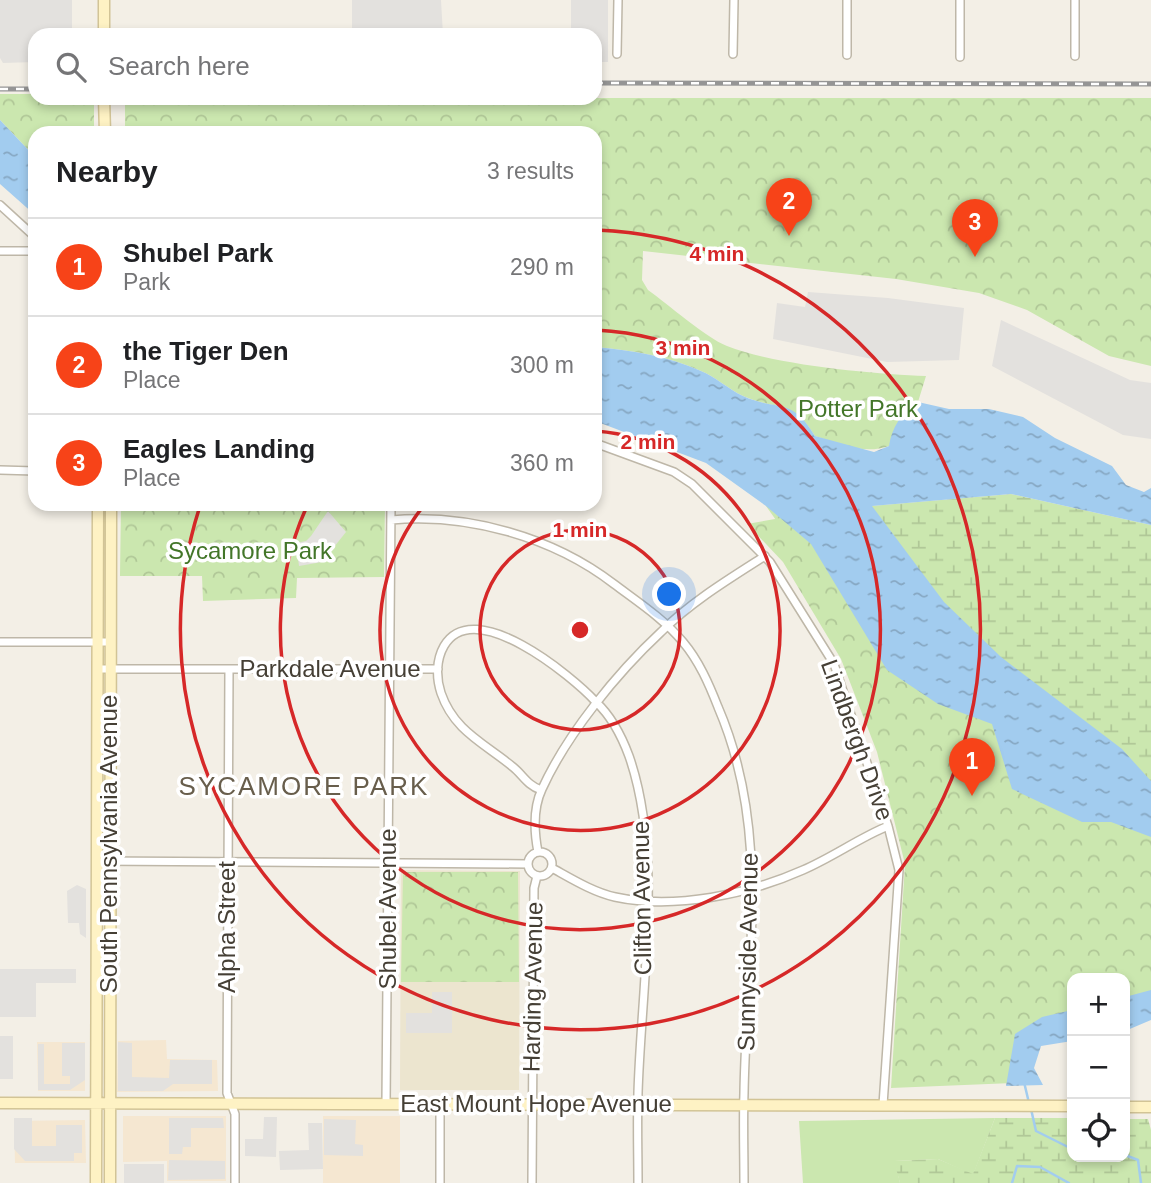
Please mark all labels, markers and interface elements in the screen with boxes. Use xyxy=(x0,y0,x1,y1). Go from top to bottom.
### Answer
search box xyxy=(28,28,602,105)
icon: search xyxy=(52,48,90,86)
text: Search here xyxy=(108,51,250,81)
text: Nearby xyxy=(56,155,158,188)
text: 3 results xyxy=(487,158,574,184)
pin: 2 xyxy=(766,178,812,236)
pin: 3 xyxy=(952,199,998,257)
text: Shubel Park xyxy=(123,238,273,268)
text: 4 min xyxy=(690,242,744,265)
text: 1 xyxy=(73,254,85,280)
text: 290 m xyxy=(510,254,574,280)
text: Park xyxy=(123,269,170,295)
text: the Tiger Den xyxy=(123,336,289,366)
text: 3 min xyxy=(656,336,710,359)
text: 2 xyxy=(73,352,85,378)
text: 300 m xyxy=(510,352,574,378)
text: Place xyxy=(123,367,181,393)
park label: Potter Park xyxy=(798,395,919,422)
text: 2 min xyxy=(621,430,675,453)
text: Eagles Landing xyxy=(123,434,315,464)
text: 3 xyxy=(73,450,85,476)
text: 360 m xyxy=(510,450,574,476)
text: Place xyxy=(123,465,181,491)
text: 1 min xyxy=(553,518,607,541)
park label: Sycamore Park xyxy=(168,537,333,564)
your location xyxy=(652,577,686,611)
centre of rings xyxy=(568,618,592,642)
street label: Parkdale Avenue xyxy=(239,655,421,682)
street label: Lindbergh Drive xyxy=(816,656,899,824)
street label: South Pennsylvania Avenue xyxy=(95,695,122,993)
pin: 1 xyxy=(949,738,995,796)
district label: SYCAMORE PARK xyxy=(179,771,429,801)
street label: Clifton Avenue xyxy=(627,821,656,975)
street label: Shubel Avenue xyxy=(374,828,401,990)
street label: Sunnyside Avenue xyxy=(732,853,763,1051)
street label: Alpha Street xyxy=(213,861,240,993)
street label: Harding Avenue xyxy=(518,902,547,1072)
map controls xyxy=(1067,973,1130,1162)
button: + xyxy=(1067,973,1130,1036)
button: − xyxy=(1067,1036,1130,1099)
street label: East Mount Hope Avenue xyxy=(400,1090,672,1117)
button: locate xyxy=(1067,1099,1130,1162)

